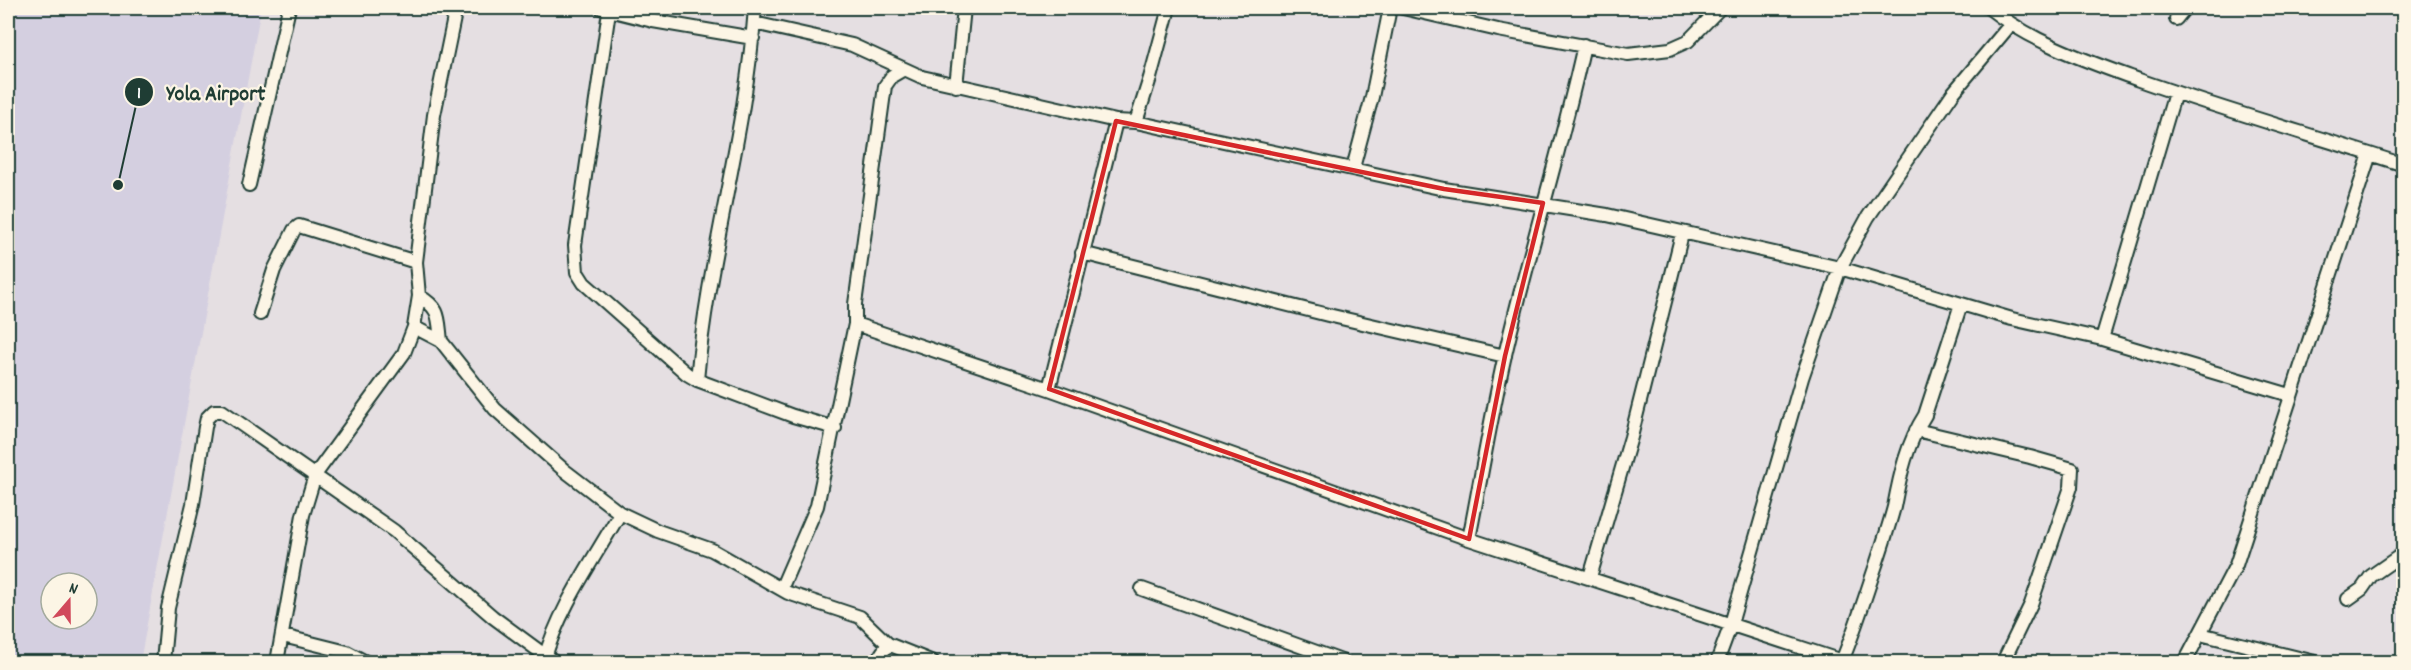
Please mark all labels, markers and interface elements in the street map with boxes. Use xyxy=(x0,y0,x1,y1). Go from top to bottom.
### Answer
callout: Yola Airport xyxy=(124,72,277,112)
text: Yola Airport xyxy=(166,80,266,111)
text: 1 xyxy=(137,82,141,107)
north arrow xyxy=(39,571,99,631)
text: N xyxy=(66,577,81,601)

